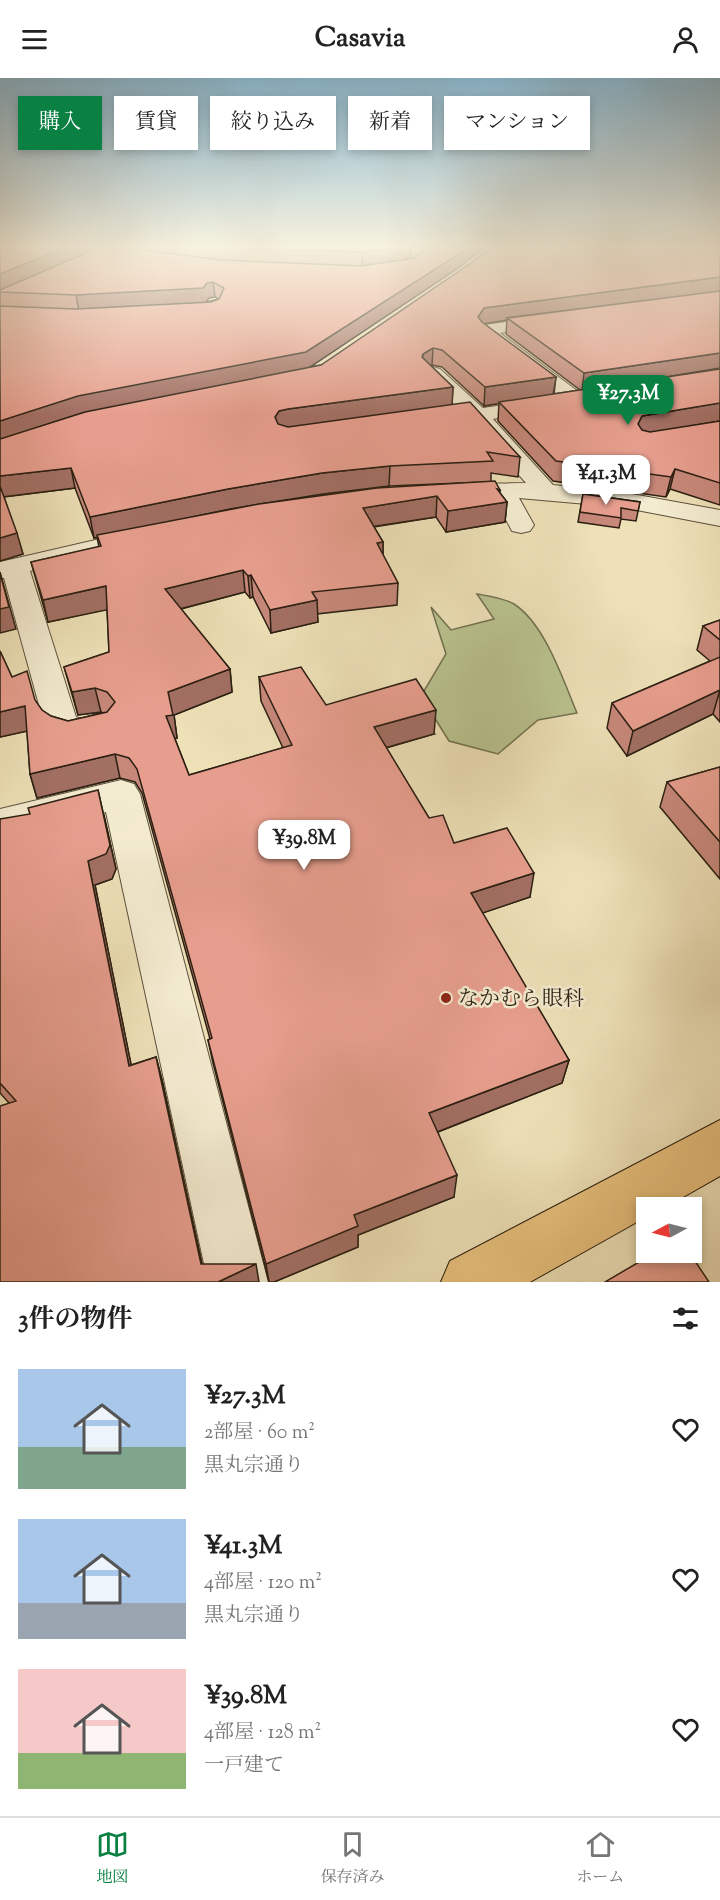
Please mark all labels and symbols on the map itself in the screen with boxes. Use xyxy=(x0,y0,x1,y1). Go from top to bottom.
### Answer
pin: ¥27.3M xyxy=(579,375,677,426)
pin: ¥41.3M xyxy=(557,455,655,506)
pin: ¥39.8M xyxy=(255,820,353,871)
place label: なかむら眼科 xyxy=(458,985,584,1015)
marker: なかむら眼科 xyxy=(439,991,453,1005)
north arrow xyxy=(636,1197,702,1263)

